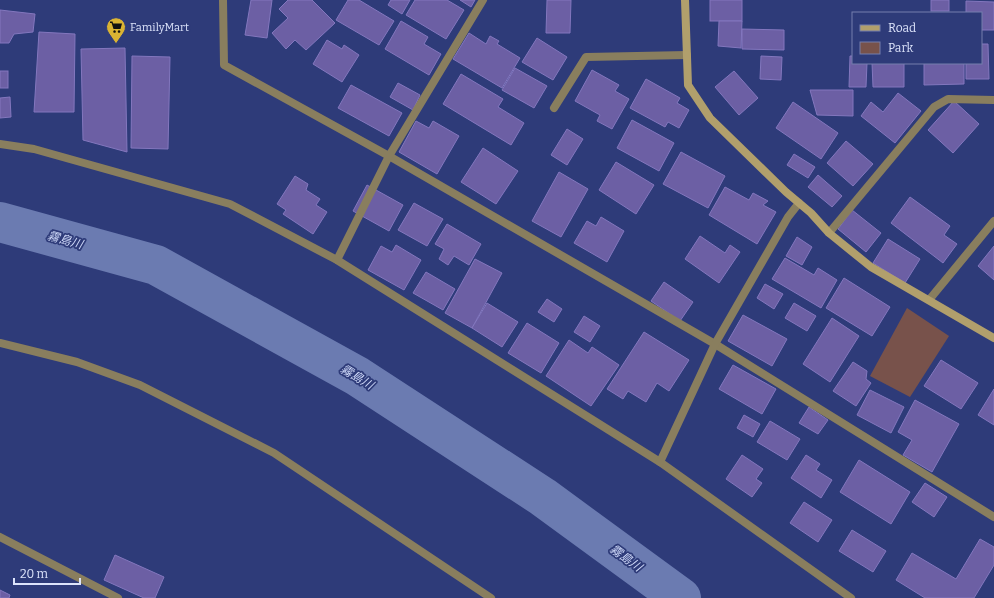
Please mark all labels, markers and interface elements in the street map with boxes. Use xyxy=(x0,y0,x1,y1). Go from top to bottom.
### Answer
legend xyxy=(852,12,982,64)
supermarket icon: FamilyMart xyxy=(105,16,127,44)
place label: FamilyMart xyxy=(130,21,189,34)
text: Road xyxy=(888,21,916,35)
text: Park xyxy=(888,41,914,55)
water label: 霧島川 xyxy=(46,228,86,252)
water label: 霧島川 xyxy=(338,362,378,393)
water label: 霧島川 xyxy=(607,542,646,575)
scale bar xyxy=(14,560,80,586)
text: 20 m xyxy=(20,567,49,581)

